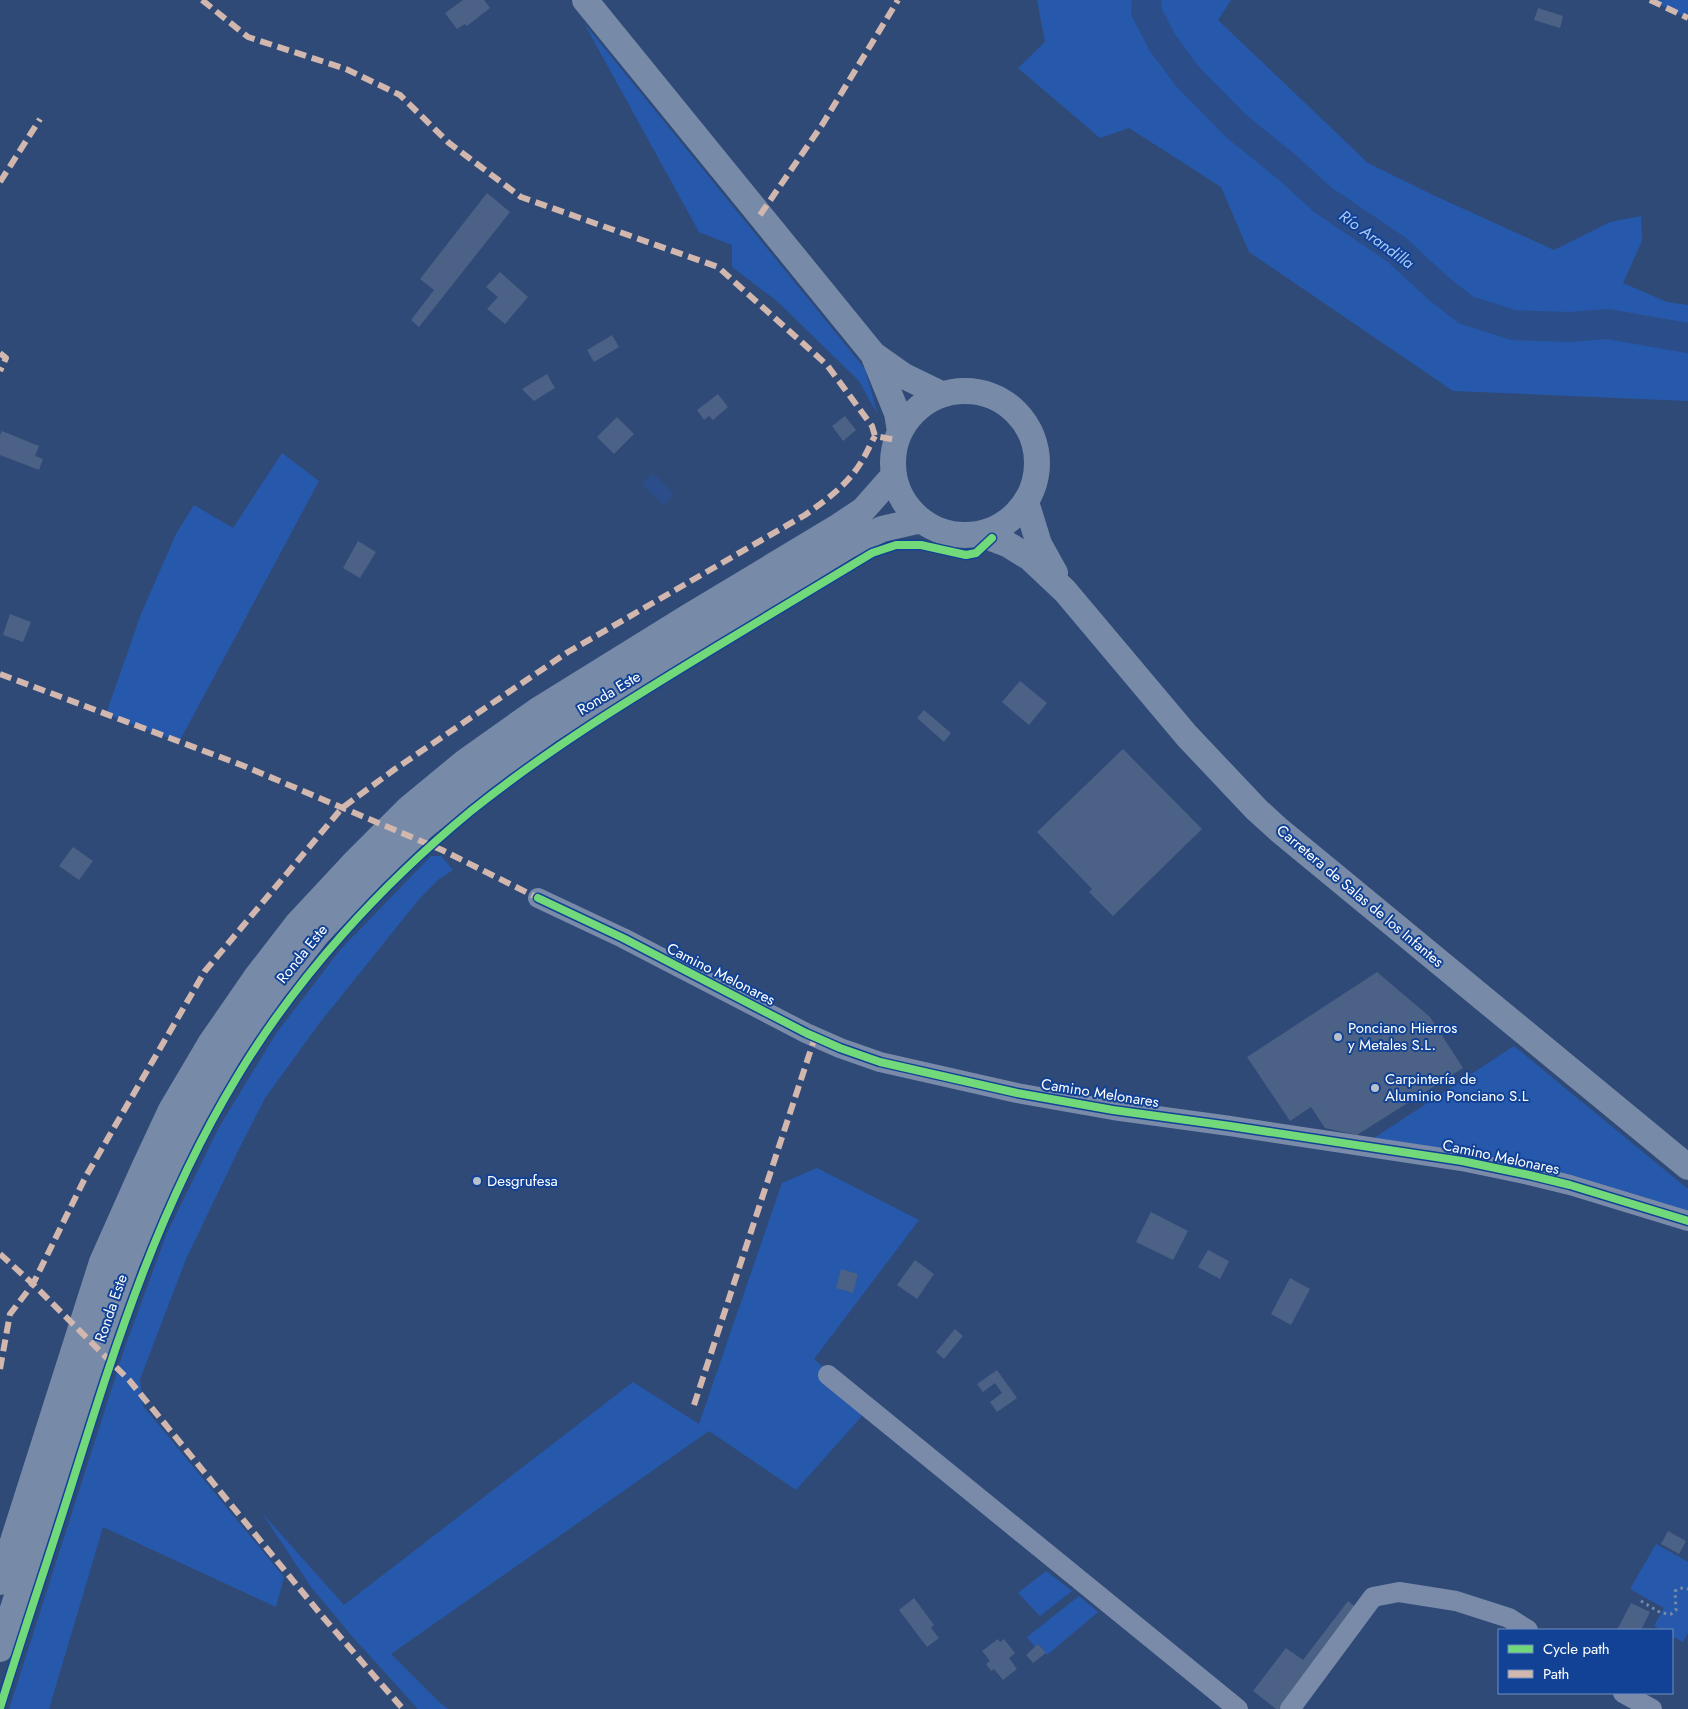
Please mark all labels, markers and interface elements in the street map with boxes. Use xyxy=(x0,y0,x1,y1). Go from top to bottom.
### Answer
water label: Río Arandilla xyxy=(1335,204,1419,274)
street label: Ronda Este xyxy=(573,665,645,721)
street label: Carretera de Salas de los Infantes xyxy=(1272,819,1448,973)
street label: Ronda Este xyxy=(271,920,333,988)
street label: Camino Melonares xyxy=(663,937,779,1011)
place label: Ponciano Hierros y Metales S.L. xyxy=(1348,1017,1457,1056)
marker: Ponciano Hierros y Metales S.L. xyxy=(1332,1031,1344,1043)
place label: Carpintería de Aluminio Ponciano S.L xyxy=(1385,1068,1529,1107)
street label: Camino Melonares xyxy=(1040,1073,1160,1113)
marker: Carpintería de Aluminio Ponciano S.L xyxy=(1369,1082,1381,1094)
street label: Camino Melonares xyxy=(1441,1134,1561,1180)
place label: Desgrufesa xyxy=(487,1170,558,1192)
marker: Desgrufesa xyxy=(471,1175,483,1187)
street label: Ronda Este xyxy=(89,1271,133,1345)
legend xyxy=(1498,1629,1673,1694)
text: Cycle path xyxy=(1543,1638,1610,1660)
text: Path xyxy=(1543,1663,1569,1685)

